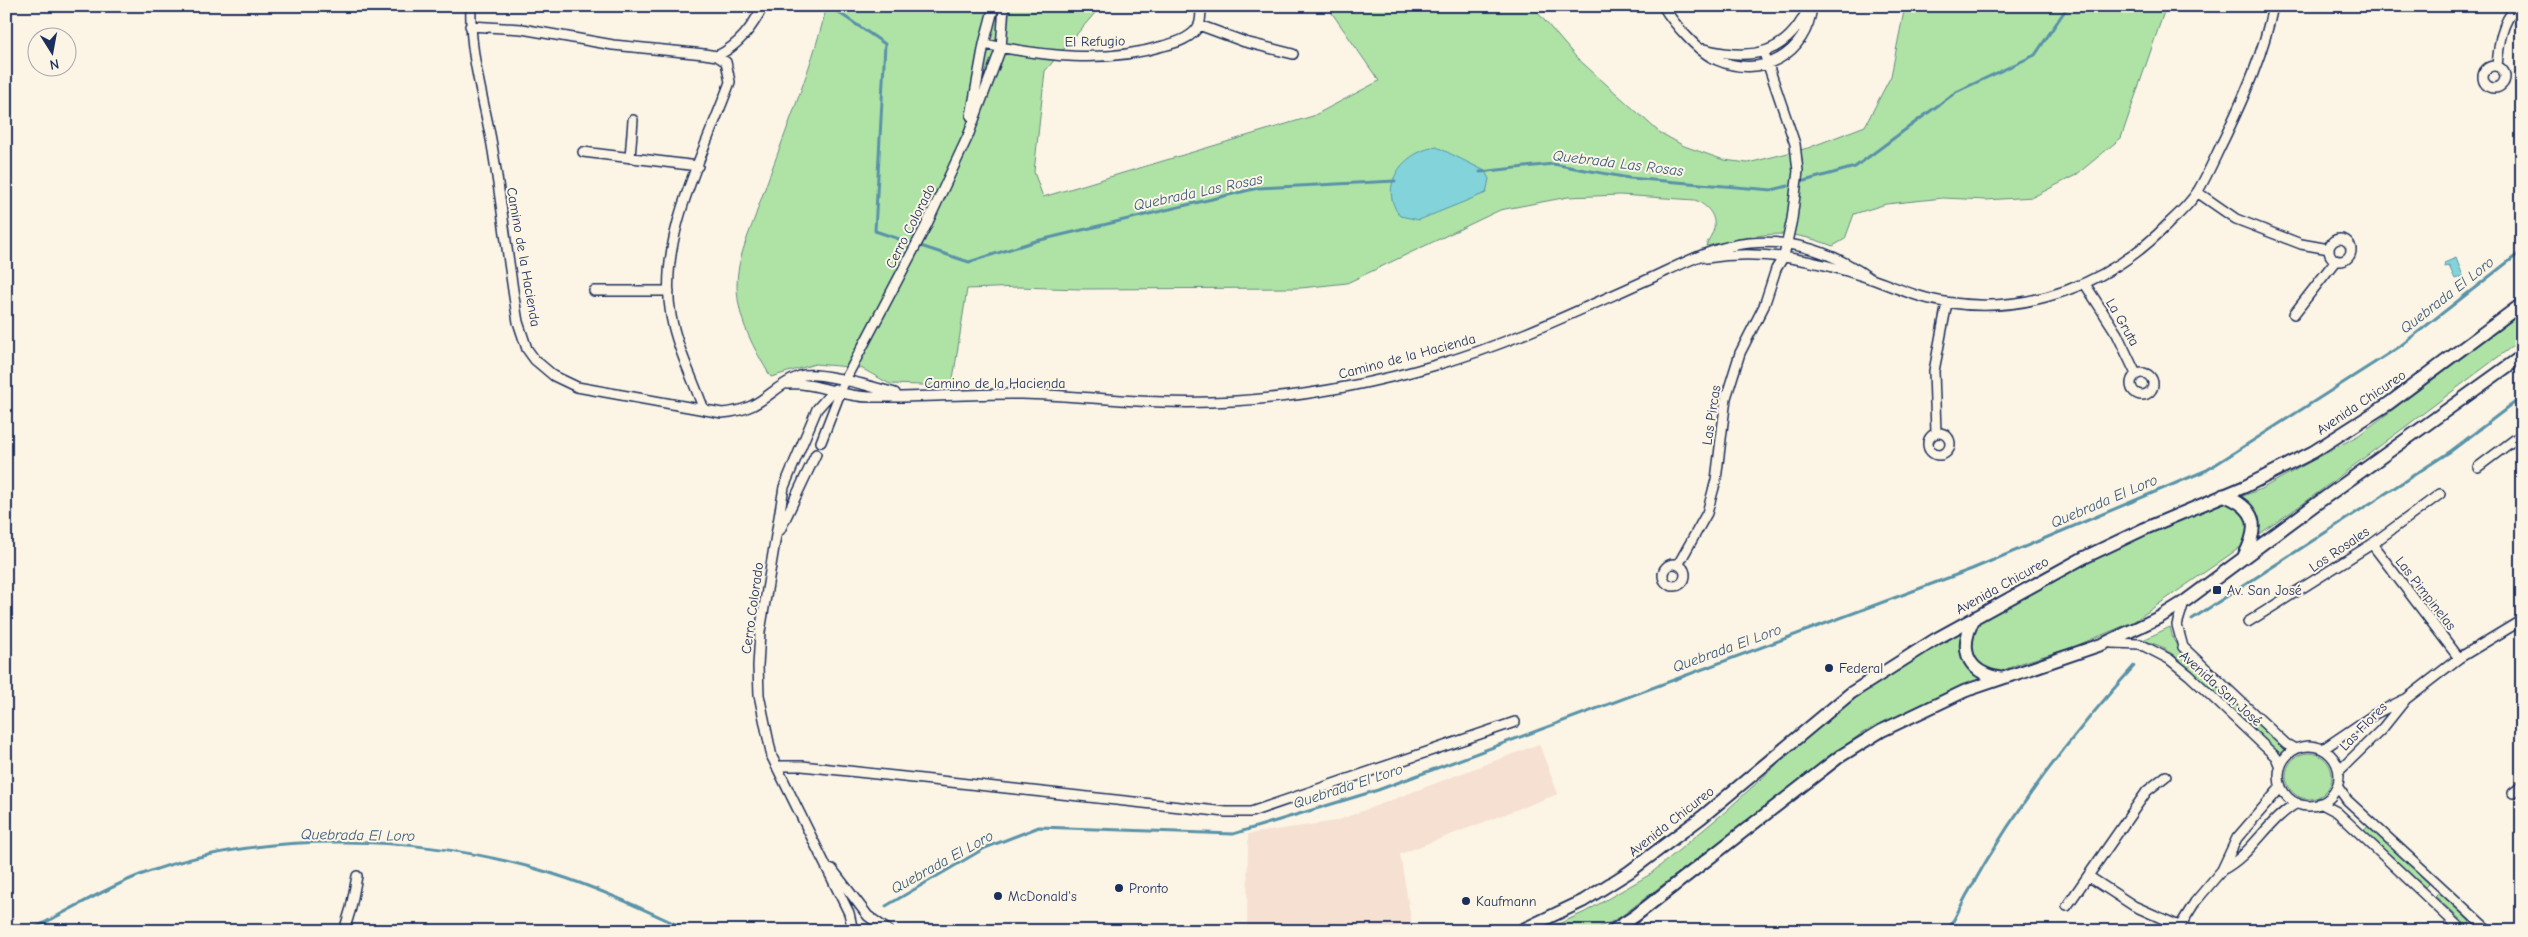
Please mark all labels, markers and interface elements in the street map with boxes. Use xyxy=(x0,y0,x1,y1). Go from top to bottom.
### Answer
north arrow xyxy=(28,28,78,78)
street label: El Refugio xyxy=(1065,32,1125,51)
text: N xyxy=(48,55,60,73)
water label: Quebrada Las Rosas xyxy=(1552,146,1685,180)
water label: Quebrada Las Rosas xyxy=(1132,169,1265,214)
street label: Cerro Colorado xyxy=(882,181,939,271)
street label: Camino de la Hacienda xyxy=(503,186,544,328)
water label: Quebrada El Loro xyxy=(2396,253,2498,337)
street label: La Gruta xyxy=(2102,295,2143,349)
street label: Camino de la Hacienda xyxy=(1337,330,1478,383)
street label: Avenida Chicureo xyxy=(2313,366,2409,439)
street label: Camino de la Hacienda xyxy=(924,375,1066,392)
street label: Las Pircas xyxy=(1698,384,1725,446)
water label: Quebrada El Loro xyxy=(2048,470,2160,532)
street label: Los Rosales xyxy=(2306,523,2373,576)
street label: Avenida Chicureo xyxy=(1953,553,2052,618)
street label: Las Pimpinelas xyxy=(2392,553,2460,634)
street label: Cerro Colorado xyxy=(738,561,767,655)
place label: Av. San José xyxy=(2227,582,2302,599)
marker: Av. San José xyxy=(2211,584,2223,596)
water label: Quebrada El Loro xyxy=(1670,620,1784,676)
street label: Avenida San José xyxy=(2176,647,2265,730)
place label: Federal xyxy=(1839,660,1883,677)
marker: Federal xyxy=(1823,662,1835,674)
street label: Las Flores xyxy=(2336,698,2391,754)
water label: Quebrada El Loro xyxy=(1291,760,1405,812)
street label: Avenida Chicureo xyxy=(1625,783,1717,860)
water label: Quebrada El Loro xyxy=(301,825,415,845)
water label: Quebrada El Loro xyxy=(888,826,996,898)
place label: Pronto xyxy=(1129,880,1168,897)
marker: Pronto xyxy=(1113,882,1125,894)
place label: McDonald's xyxy=(1008,888,1077,905)
marker: McDonald's xyxy=(992,890,1004,902)
place label: Kaufmann xyxy=(1476,893,1536,910)
marker: Kaufmann xyxy=(1460,895,1472,907)

